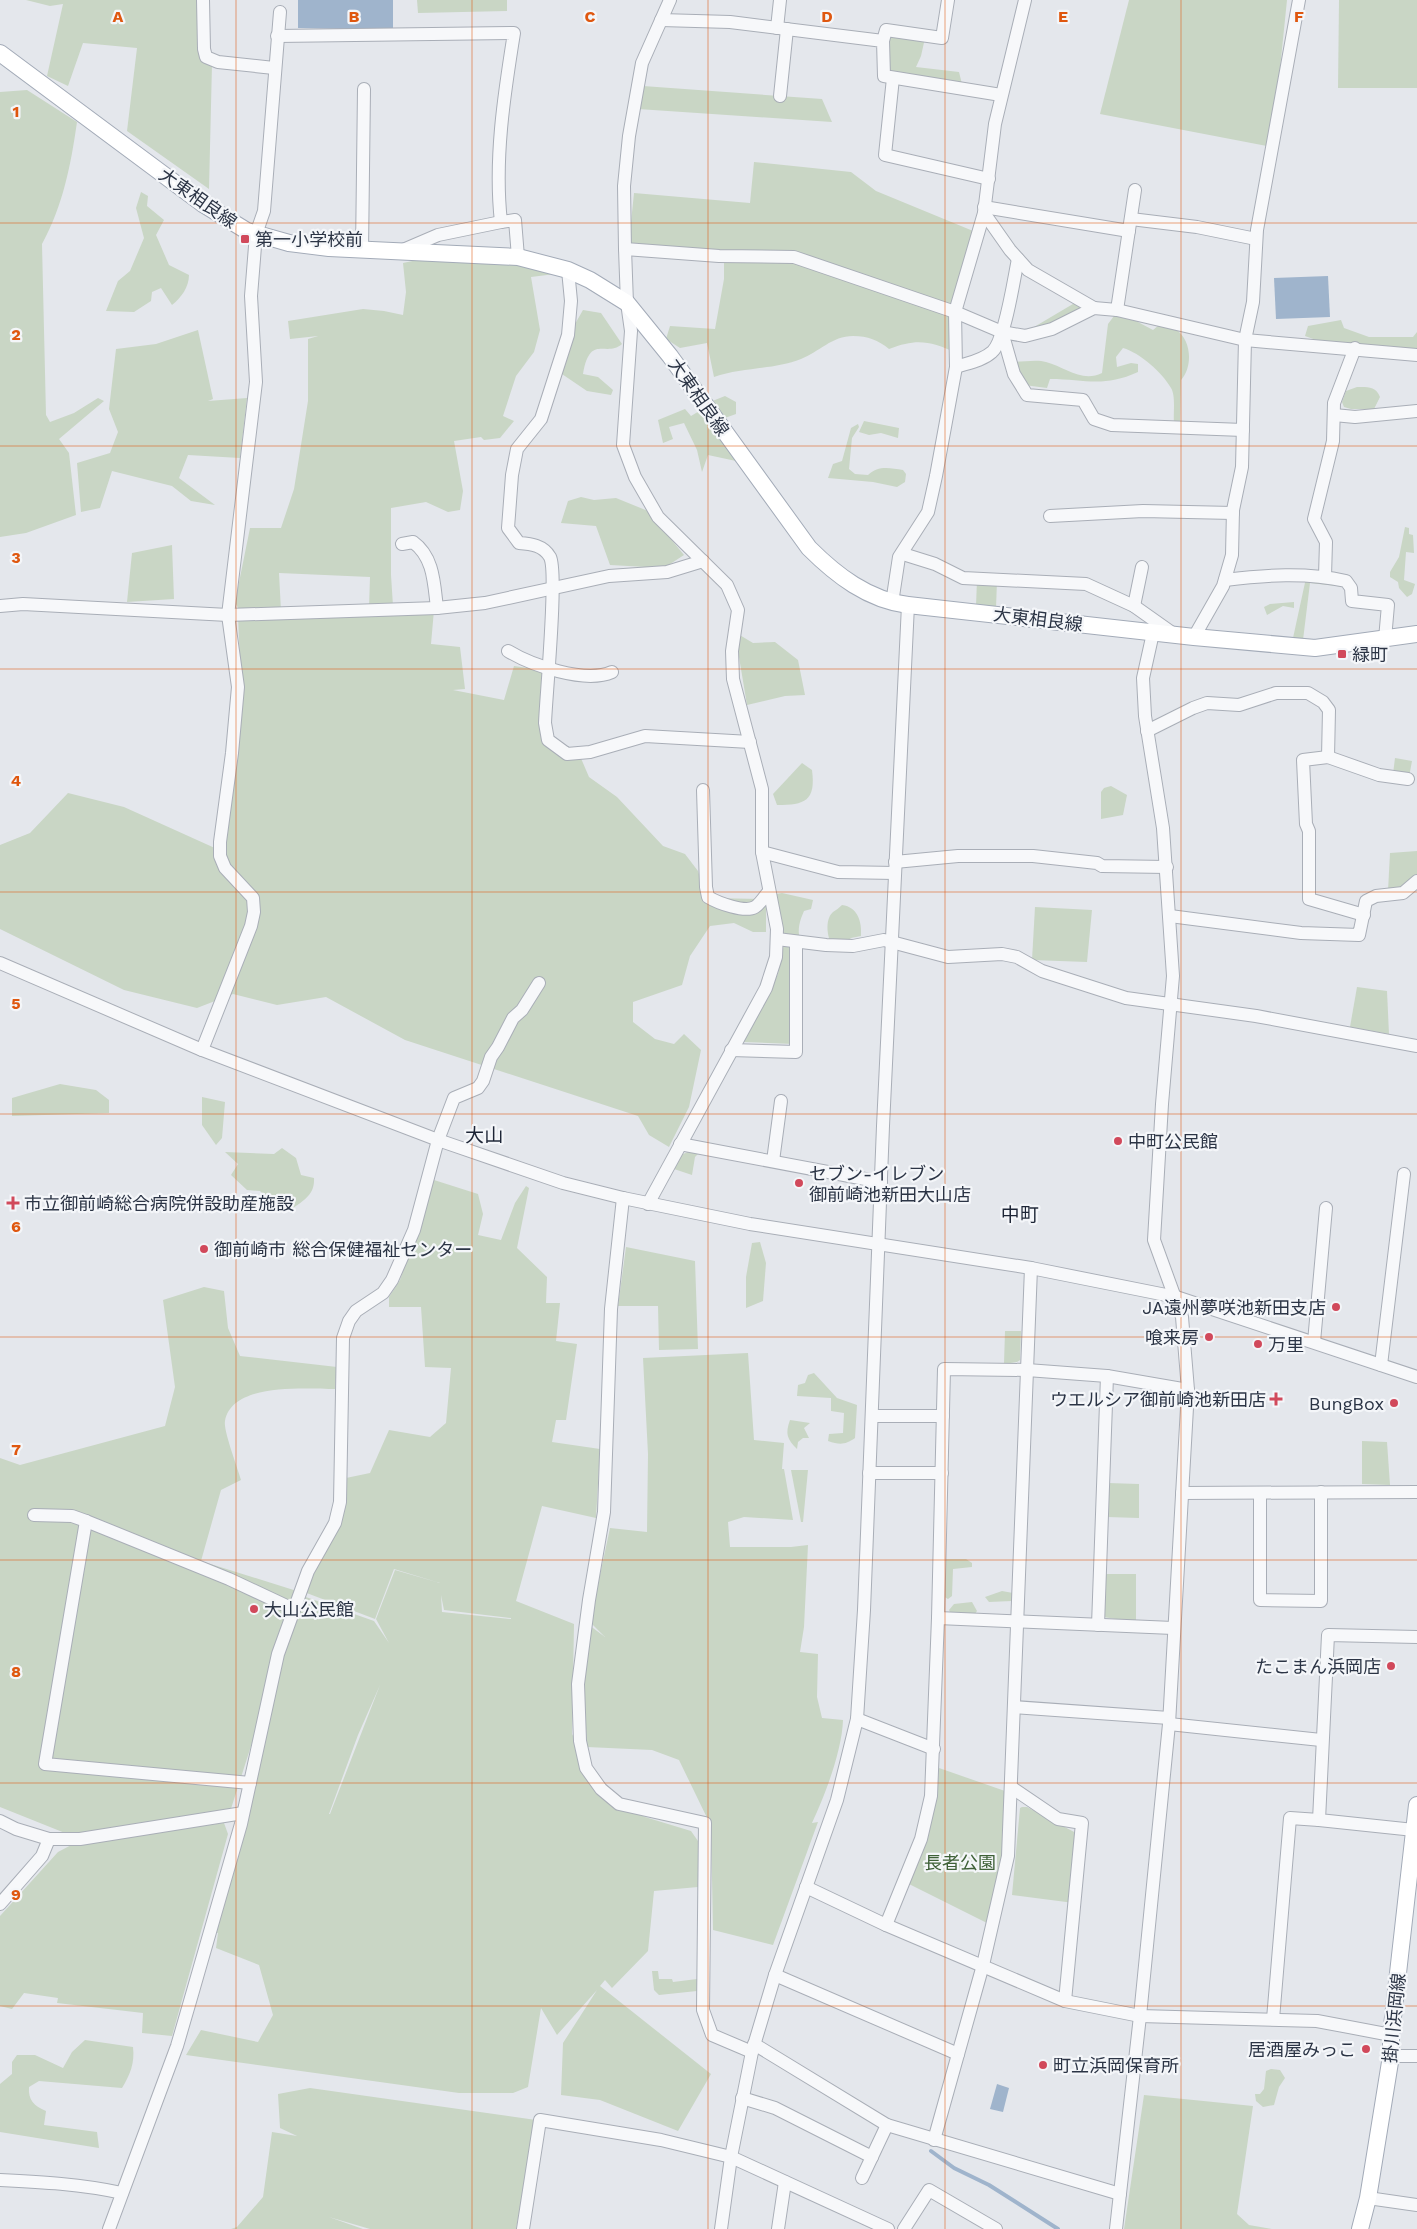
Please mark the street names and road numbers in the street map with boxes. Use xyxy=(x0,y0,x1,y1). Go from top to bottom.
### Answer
street label: 大東相良線 xyxy=(155,164,241,232)
street label: 大東相良線 xyxy=(665,354,733,440)
street label: 大東相良線 xyxy=(992,603,1084,635)
street label: 掛川浜岡線 xyxy=(1379,1972,1409,2064)

